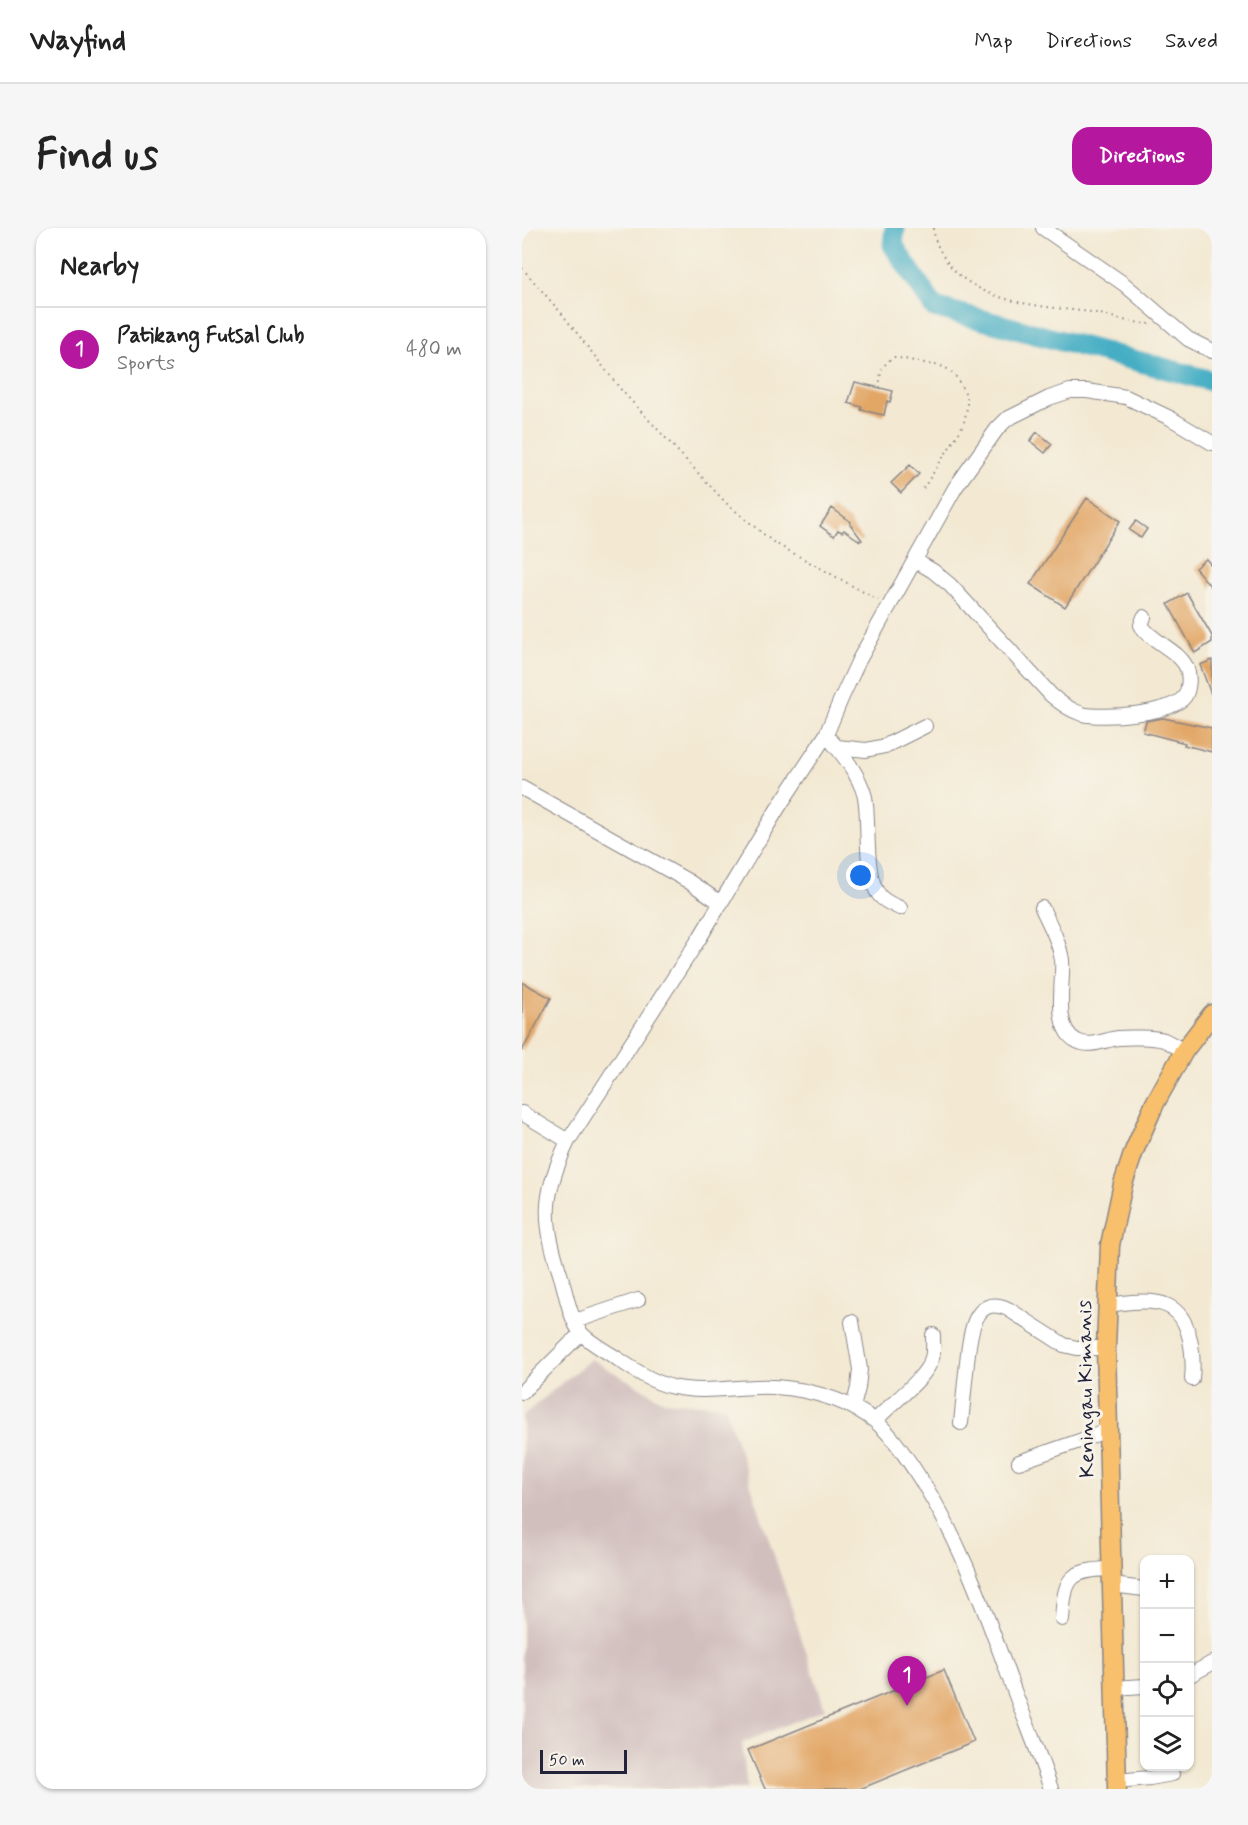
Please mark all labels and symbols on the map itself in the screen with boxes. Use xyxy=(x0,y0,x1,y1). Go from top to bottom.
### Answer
your location xyxy=(846,861,875,890)
street label: Keningau Kimanis xyxy=(1070,1300,1102,1478)
pin: 1 xyxy=(888,1656,926,1706)
scale bar xyxy=(540,1747,627,1774)

